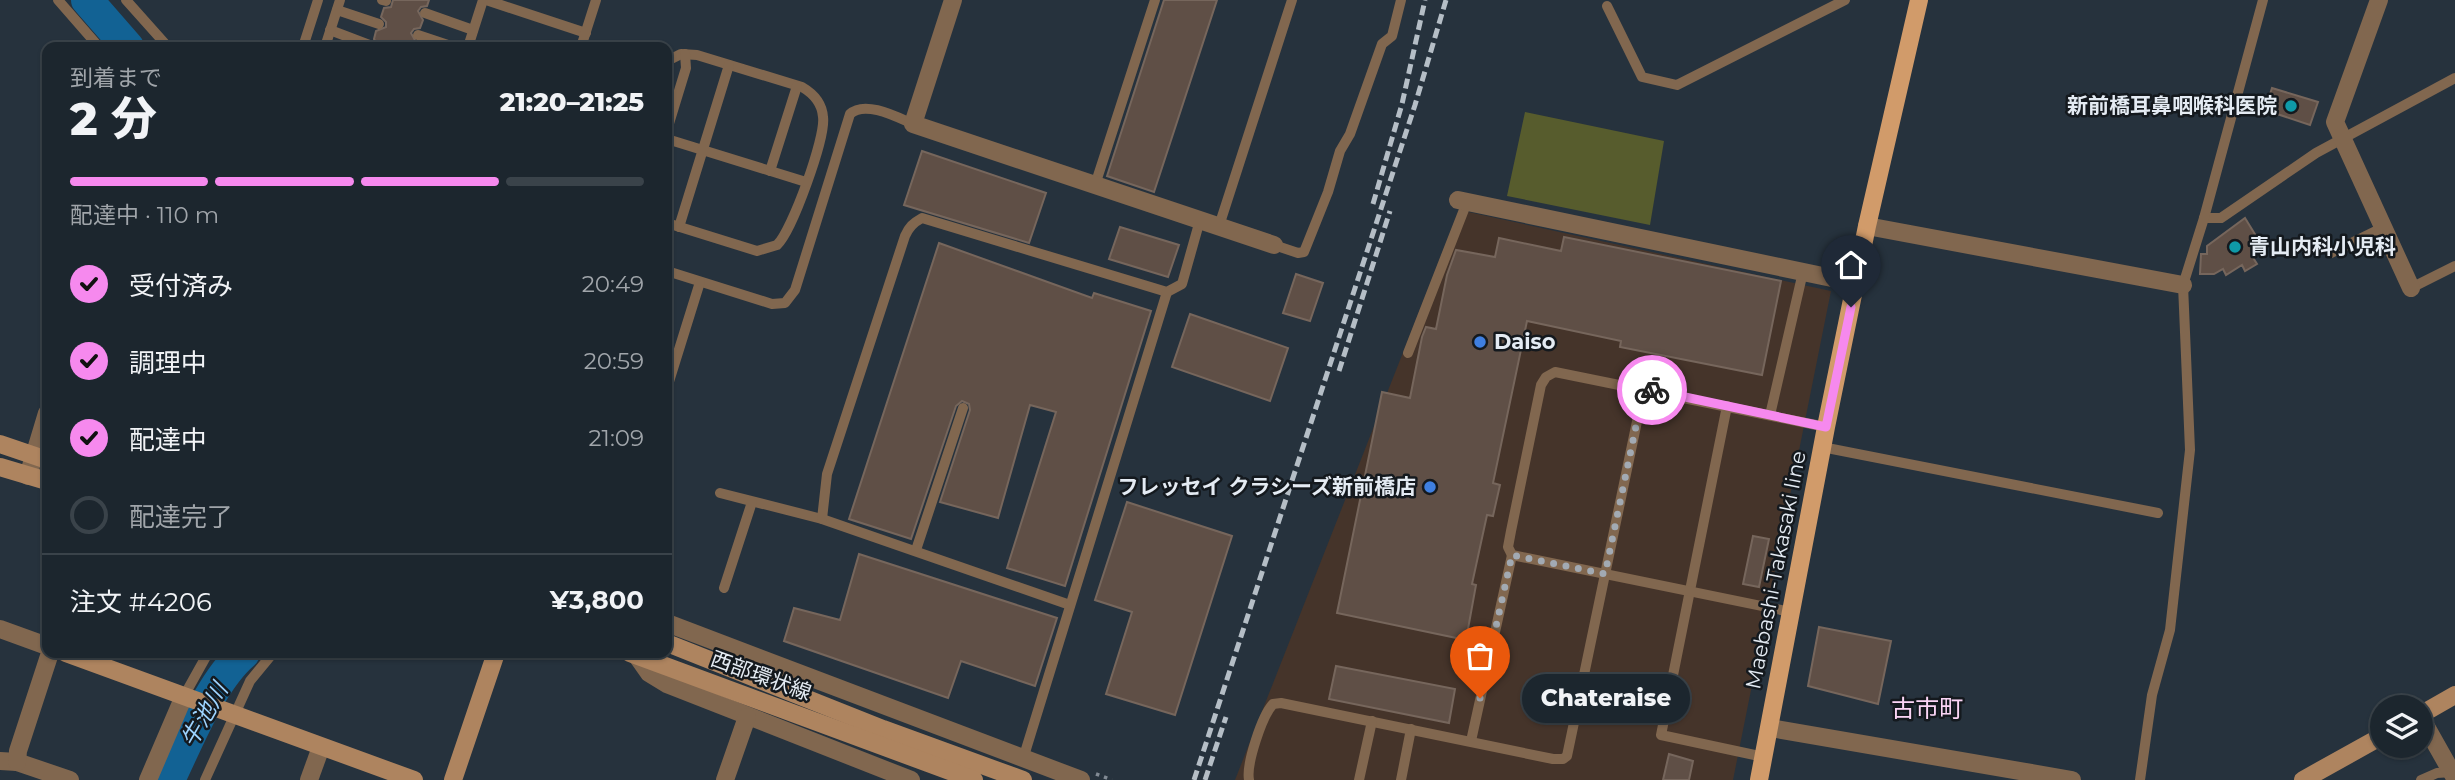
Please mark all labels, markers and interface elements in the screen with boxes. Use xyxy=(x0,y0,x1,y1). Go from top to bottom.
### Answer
text: 到着まで xyxy=(70,64,162,92)
text: 21:20–21:25 xyxy=(500,86,644,118)
text: 2 分 xyxy=(70,90,157,147)
place label: 新前橋耳鼻咽喉科医院 xyxy=(2067,93,2277,118)
marker: 新前橋耳鼻咽喉科医院 xyxy=(2283,98,2299,114)
text: 配達中 · 110 m xyxy=(70,201,219,229)
place label: 青山内科小児科 xyxy=(2249,234,2396,259)
pin xyxy=(1821,235,1881,307)
marker: 青山内科小児科 xyxy=(2227,239,2243,255)
icon: home xyxy=(1832,246,1870,284)
icon: check xyxy=(70,265,108,303)
text: 受付済み xyxy=(129,270,233,302)
text: 20:49 xyxy=(582,270,644,298)
place label: Daiso xyxy=(1494,329,1556,354)
marker: Daiso xyxy=(1472,334,1488,350)
icon: check xyxy=(70,342,108,380)
text: 調理中 xyxy=(129,347,207,379)
text: 20:59 xyxy=(584,347,644,375)
courier xyxy=(1617,355,1687,425)
icon: bike xyxy=(1633,371,1671,409)
icon: check xyxy=(70,419,108,457)
text: 配達中 xyxy=(129,424,207,456)
text: 21:09 xyxy=(589,424,644,452)
street label: Maebashi-Takasaki line xyxy=(1740,449,1811,691)
place label: フレッセイ クラシーズ新前橋店 xyxy=(1118,474,1416,499)
marker: フレッセイ クラシーズ新前橋店 xyxy=(1422,479,1438,495)
text: 配達完了 xyxy=(129,501,233,533)
text: ¥3,800 xyxy=(550,584,644,616)
text: 注文 #4206 xyxy=(70,586,212,618)
pin xyxy=(1450,626,1510,698)
icon: bag xyxy=(1461,637,1499,675)
street label: 西部環状線 xyxy=(708,646,815,705)
callout: Chateraise xyxy=(1522,674,1690,722)
water label: 牛池川 xyxy=(175,676,235,752)
text: Chateraise xyxy=(1541,684,1671,712)
district label: 古市町 xyxy=(1891,694,1963,723)
map controls xyxy=(2370,695,2433,758)
button: layers xyxy=(2370,695,2433,758)

